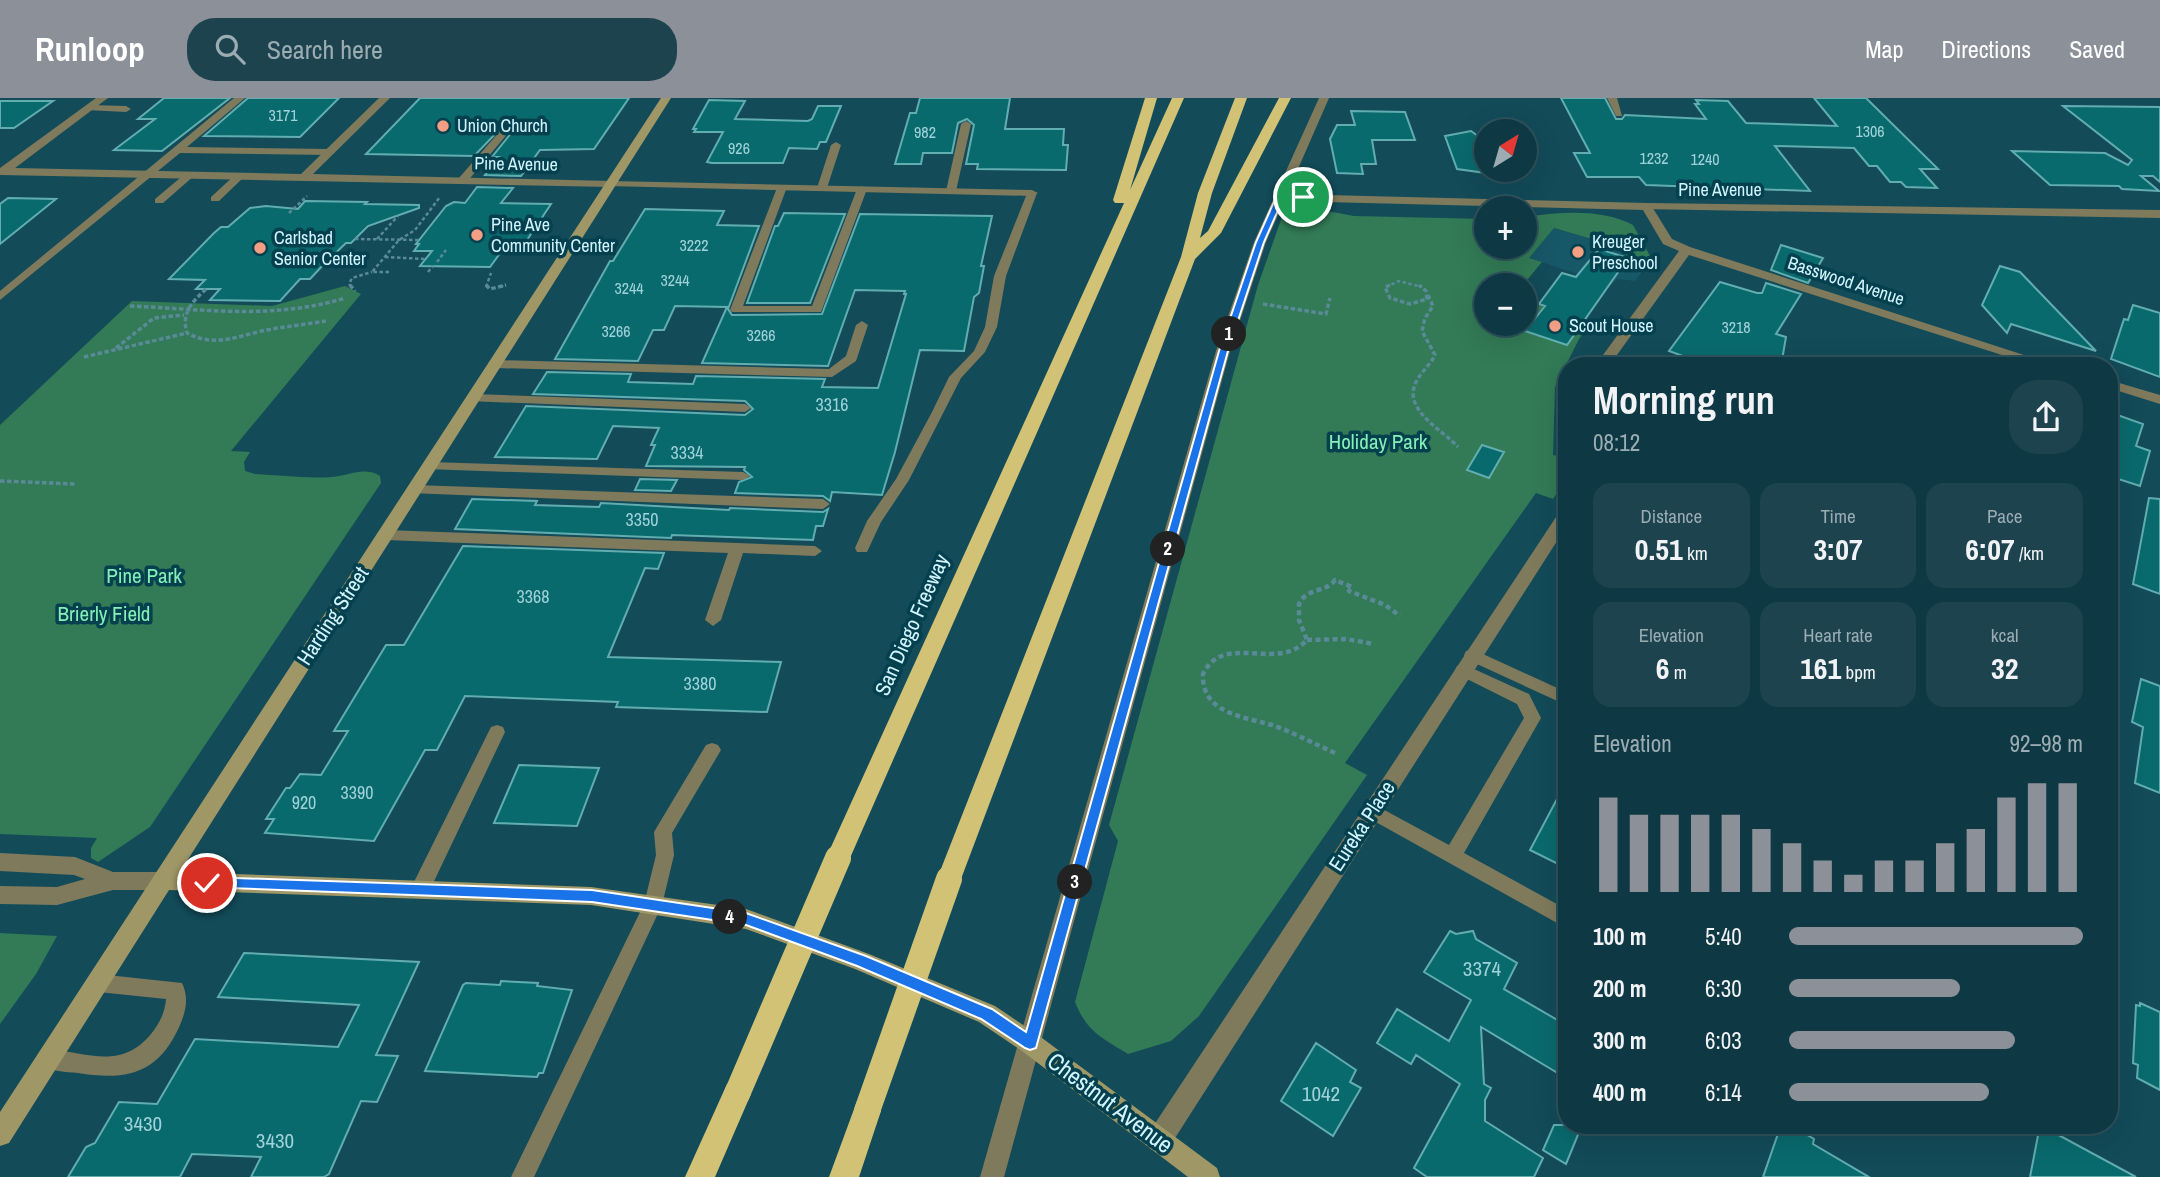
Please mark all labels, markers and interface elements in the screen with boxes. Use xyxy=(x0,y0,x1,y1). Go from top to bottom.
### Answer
search box xyxy=(187,18,677,81)
text: Runloop xyxy=(35,27,145,71)
icon: search xyxy=(211,30,249,68)
text: Search here xyxy=(267,32,383,67)
text: Map xyxy=(1865,33,1903,65)
text: Directions xyxy=(1941,33,2031,65)
text: Saved xyxy=(2069,33,2125,65)
house number: 3171 xyxy=(268,104,298,126)
place label: Union Church xyxy=(457,113,548,138)
marker: Union Church xyxy=(435,118,451,134)
north arrow xyxy=(1474,119,1536,182)
map controls xyxy=(1474,119,1537,336)
house number: 1306 xyxy=(1855,120,1885,142)
house number: 982 xyxy=(914,121,936,143)
house number: 926 xyxy=(728,137,750,159)
house number: 1232 xyxy=(1639,147,1669,169)
house number: 1240 xyxy=(1690,148,1720,170)
street label: Pine Avenue xyxy=(474,150,558,177)
pin xyxy=(1273,167,1333,227)
street label: Pine Avenue xyxy=(1678,177,1762,202)
icon: arrive xyxy=(1284,178,1322,216)
button: + xyxy=(1474,196,1537,259)
place label: Pine Ave Community Center xyxy=(491,212,615,258)
place label: Carlsbad Senior Center xyxy=(274,225,366,271)
marker: Pine Ave Community Center xyxy=(469,227,485,243)
place label: Kreuger Preschool xyxy=(1592,229,1658,275)
house number: 3222 xyxy=(679,234,709,256)
marker: Carlsbad Senior Center xyxy=(252,240,268,256)
marker: Kreuger Preschool xyxy=(1570,244,1586,260)
street label: Basswood Avenue xyxy=(1785,250,1908,311)
house number: 3244 xyxy=(660,269,690,291)
button: − xyxy=(1474,273,1537,336)
house number: 3244 xyxy=(614,277,644,299)
place label: Scout House xyxy=(1569,313,1654,338)
pin: 1 xyxy=(1212,316,1246,352)
house number: 3218 xyxy=(1721,316,1751,338)
marker: Scout House xyxy=(1547,318,1563,334)
house number: 3266 xyxy=(601,320,631,342)
text: 1 xyxy=(1224,320,1233,346)
house number: 3266 xyxy=(746,324,776,346)
text: Morning run xyxy=(1593,375,1775,426)
button: share xyxy=(2009,380,2083,454)
house number: 3316 xyxy=(816,392,848,417)
park label: Holiday Park xyxy=(1329,427,1428,456)
text: 08:12 xyxy=(1593,427,1640,458)
house number: 3334 xyxy=(671,440,703,465)
text: Distance xyxy=(1641,503,1702,529)
text: Time xyxy=(1820,503,1856,529)
text: Pace xyxy=(1987,503,2022,529)
house number: 3350 xyxy=(626,507,658,532)
text: 0.51 xyxy=(1635,529,1683,569)
text: 3:07 xyxy=(1813,529,1863,569)
text: 6:07 xyxy=(1965,529,2015,569)
pin: 2 xyxy=(1150,532,1186,566)
text: 2 xyxy=(1163,535,1172,561)
text: km xyxy=(1683,540,1708,566)
text: /km xyxy=(2015,540,2044,566)
street label: San Diego Freeway xyxy=(867,549,956,700)
park label: Pine Park xyxy=(106,561,182,590)
street label: Harding Street xyxy=(290,561,375,671)
house number: 3368 xyxy=(517,584,549,609)
park label: Brierly Field xyxy=(58,599,150,628)
text: Elevation xyxy=(1639,622,1704,648)
text: Heart rate xyxy=(1803,622,1873,648)
text: kcal xyxy=(1991,622,2019,648)
text: 6 xyxy=(1656,648,1670,688)
text: 161 xyxy=(1800,648,1841,688)
text: 32 xyxy=(1991,648,2018,688)
text: m xyxy=(1670,659,1687,685)
text: bpm xyxy=(1841,659,1876,685)
house number: 3380 xyxy=(684,671,716,696)
text: Elevation xyxy=(1593,728,1672,759)
text: 92–98 m xyxy=(2010,728,2083,759)
street label: Eureka Place xyxy=(1322,775,1402,877)
house number: 3390 xyxy=(341,780,373,805)
house number: 920 xyxy=(292,790,316,815)
pin xyxy=(177,853,237,913)
icon: check xyxy=(188,864,226,902)
pin: 3 xyxy=(1058,864,1092,900)
text: 3 xyxy=(1070,868,1079,894)
pin: 4 xyxy=(712,900,748,934)
text: 4 xyxy=(725,903,734,929)
text: 100 m xyxy=(1593,921,1646,952)
text: 5:40 xyxy=(1705,921,1742,952)
house number: 3374 xyxy=(1463,954,1502,983)
text: 200 m xyxy=(1593,973,1646,1004)
text: 6:30 xyxy=(1705,973,1742,1004)
text: 300 m xyxy=(1593,1025,1646,1056)
text: 6:03 xyxy=(1705,1025,1742,1056)
street label: Chestnut Avenue xyxy=(1041,1044,1180,1160)
text: 400 m xyxy=(1593,1077,1646,1108)
text: 6:14 xyxy=(1705,1077,1742,1108)
house number: 1042 xyxy=(1302,1079,1340,1108)
house number: 3430 xyxy=(124,1109,162,1138)
house number: 3430 xyxy=(256,1126,294,1155)

